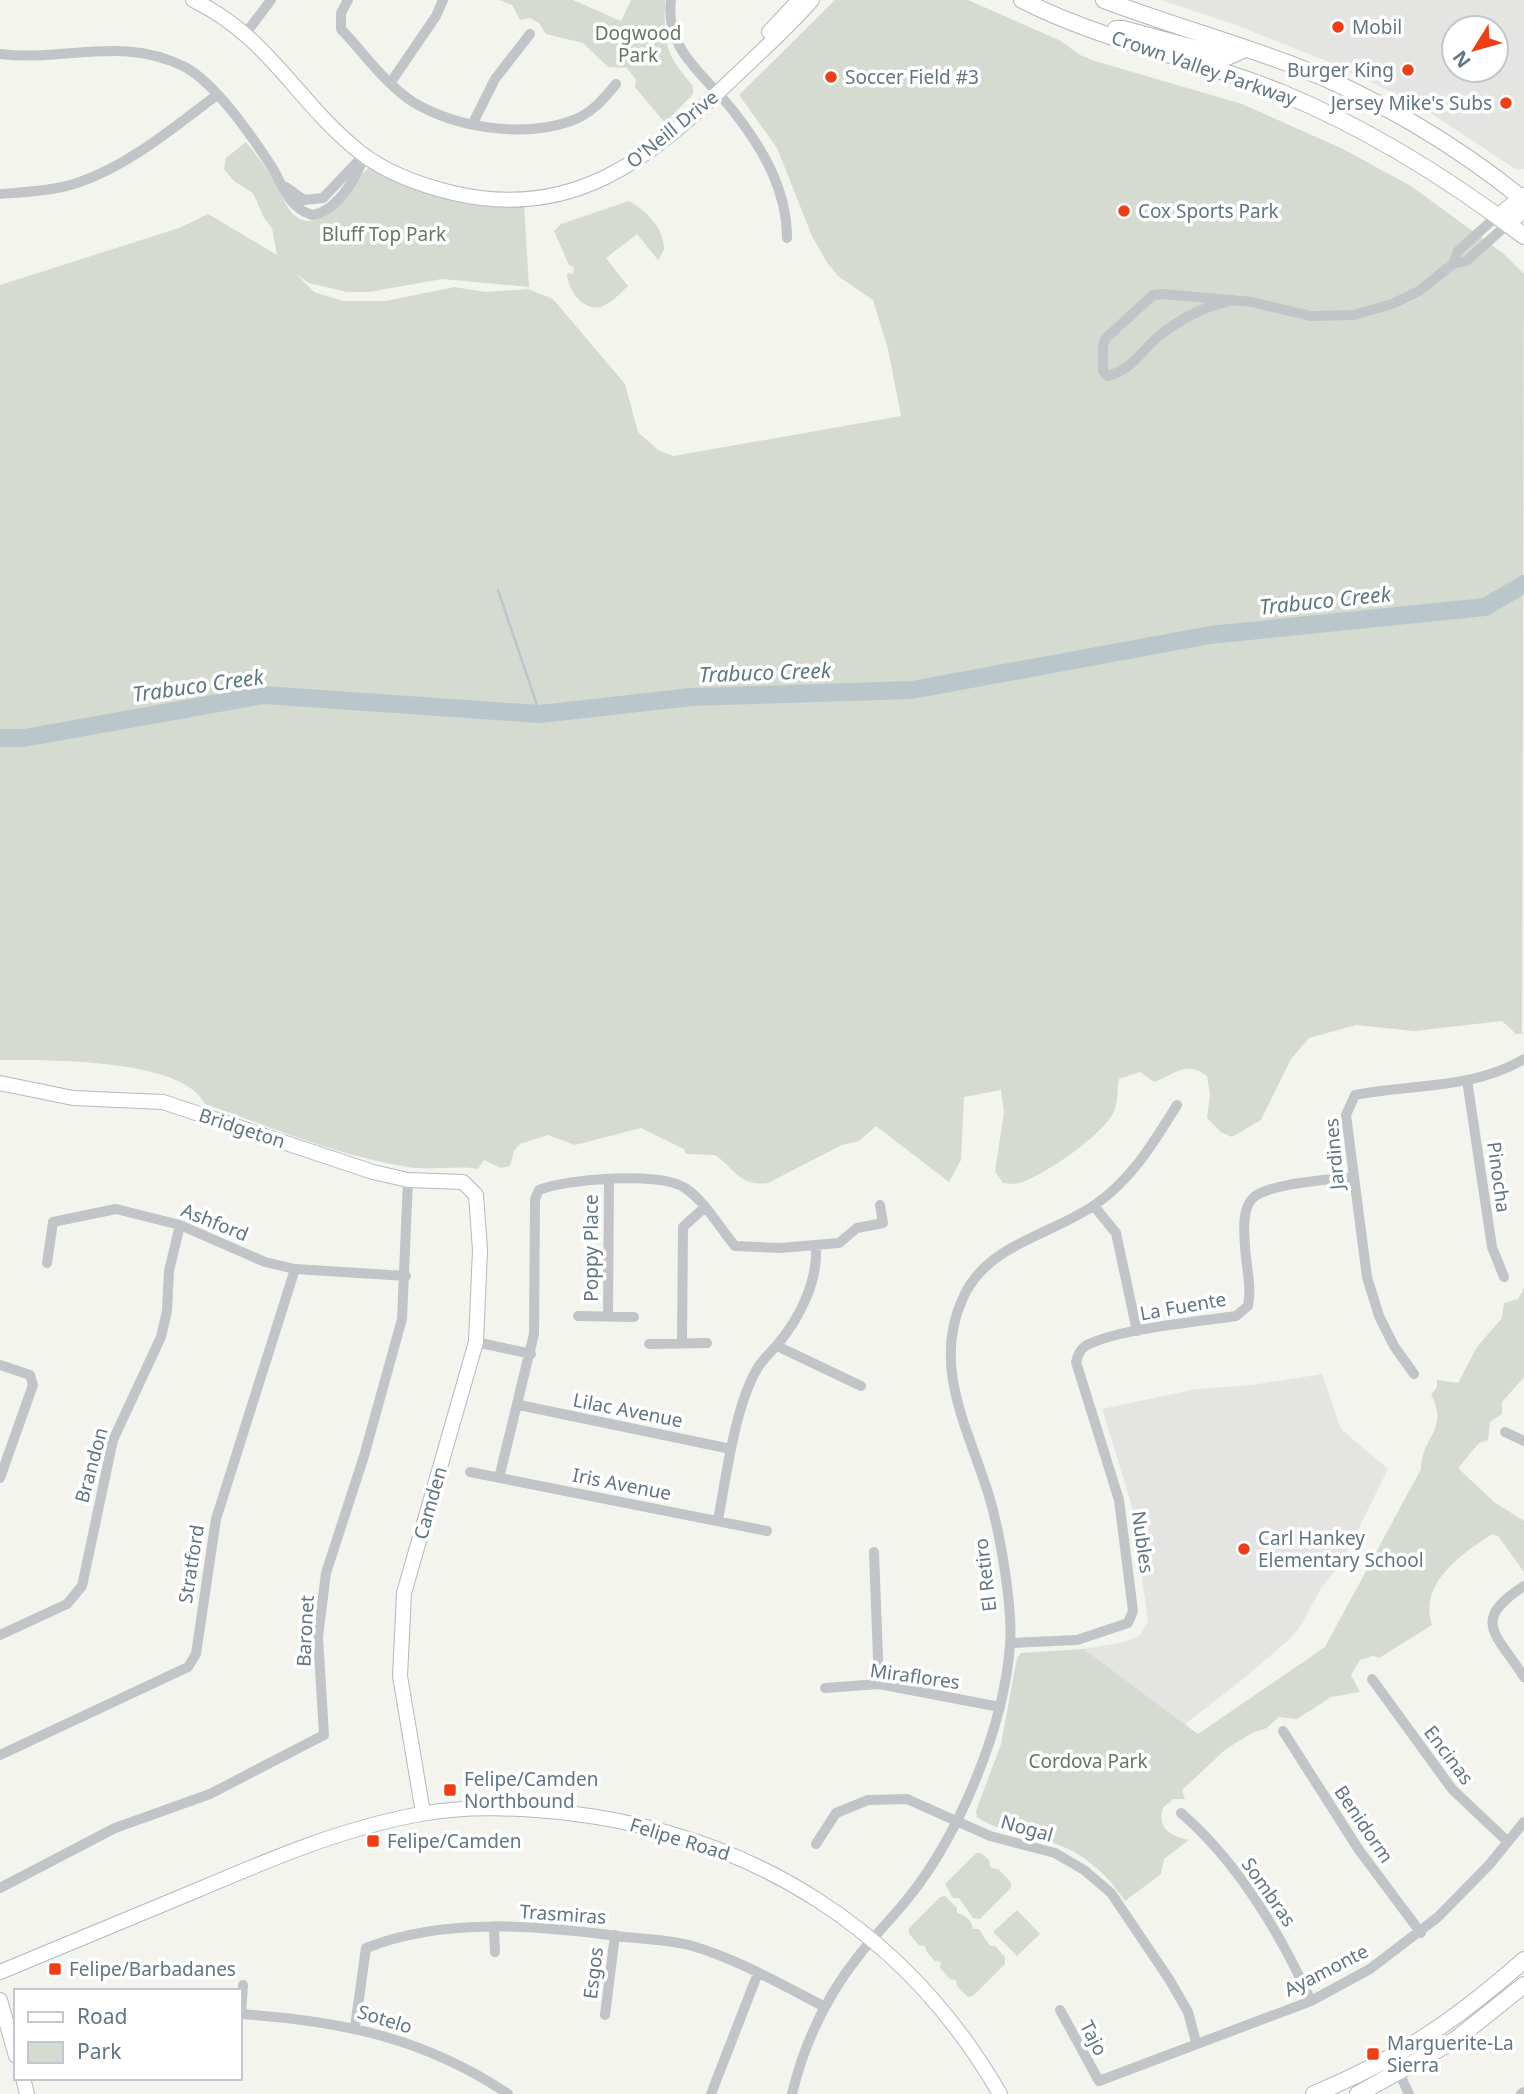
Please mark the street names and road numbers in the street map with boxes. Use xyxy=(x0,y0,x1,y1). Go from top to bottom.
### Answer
street label: Crown Valley Parkway xyxy=(1108,24,1300,112)
street label: O'Neill Drive xyxy=(621,84,723,174)
street label: Bridgeton xyxy=(196,1102,288,1154)
street label: Jardines xyxy=(1318,1117,1350,1193)
street label: Pinocha xyxy=(1481,1140,1517,1214)
street label: Poppy Place xyxy=(578,1194,604,1302)
street label: Ashford xyxy=(178,1197,252,1247)
street label: La Fuente xyxy=(1138,1286,1228,1326)
street label: Lilac Avenue xyxy=(571,1387,685,1433)
street label: Brandon xyxy=(68,1424,114,1506)
street label: Iris Avenue xyxy=(570,1462,674,1506)
street label: Camden xyxy=(407,1464,453,1542)
street label: Nubles xyxy=(1126,1509,1160,1575)
street label: Stratford xyxy=(172,1523,210,1605)
street label: El Retiro xyxy=(968,1537,1002,1613)
street label: Baronet xyxy=(290,1595,320,1667)
street label: Miraflores xyxy=(868,1657,962,1695)
street label: Encinas xyxy=(1418,1720,1480,1790)
street label: Benidorm xyxy=(1328,1780,1400,1868)
street label: Nogal xyxy=(998,1808,1056,1848)
street label: Felipe Road xyxy=(627,1811,733,1867)
street label: Sombras xyxy=(1236,1852,1302,1932)
street label: Trasmiras xyxy=(519,1898,607,1930)
street label: Ayamonte xyxy=(1280,1938,1372,2002)
street label: Esgos xyxy=(577,1946,609,2000)
street label: Sotelo xyxy=(354,1998,416,2040)
street label: Tajo xyxy=(1074,2016,1114,2060)

